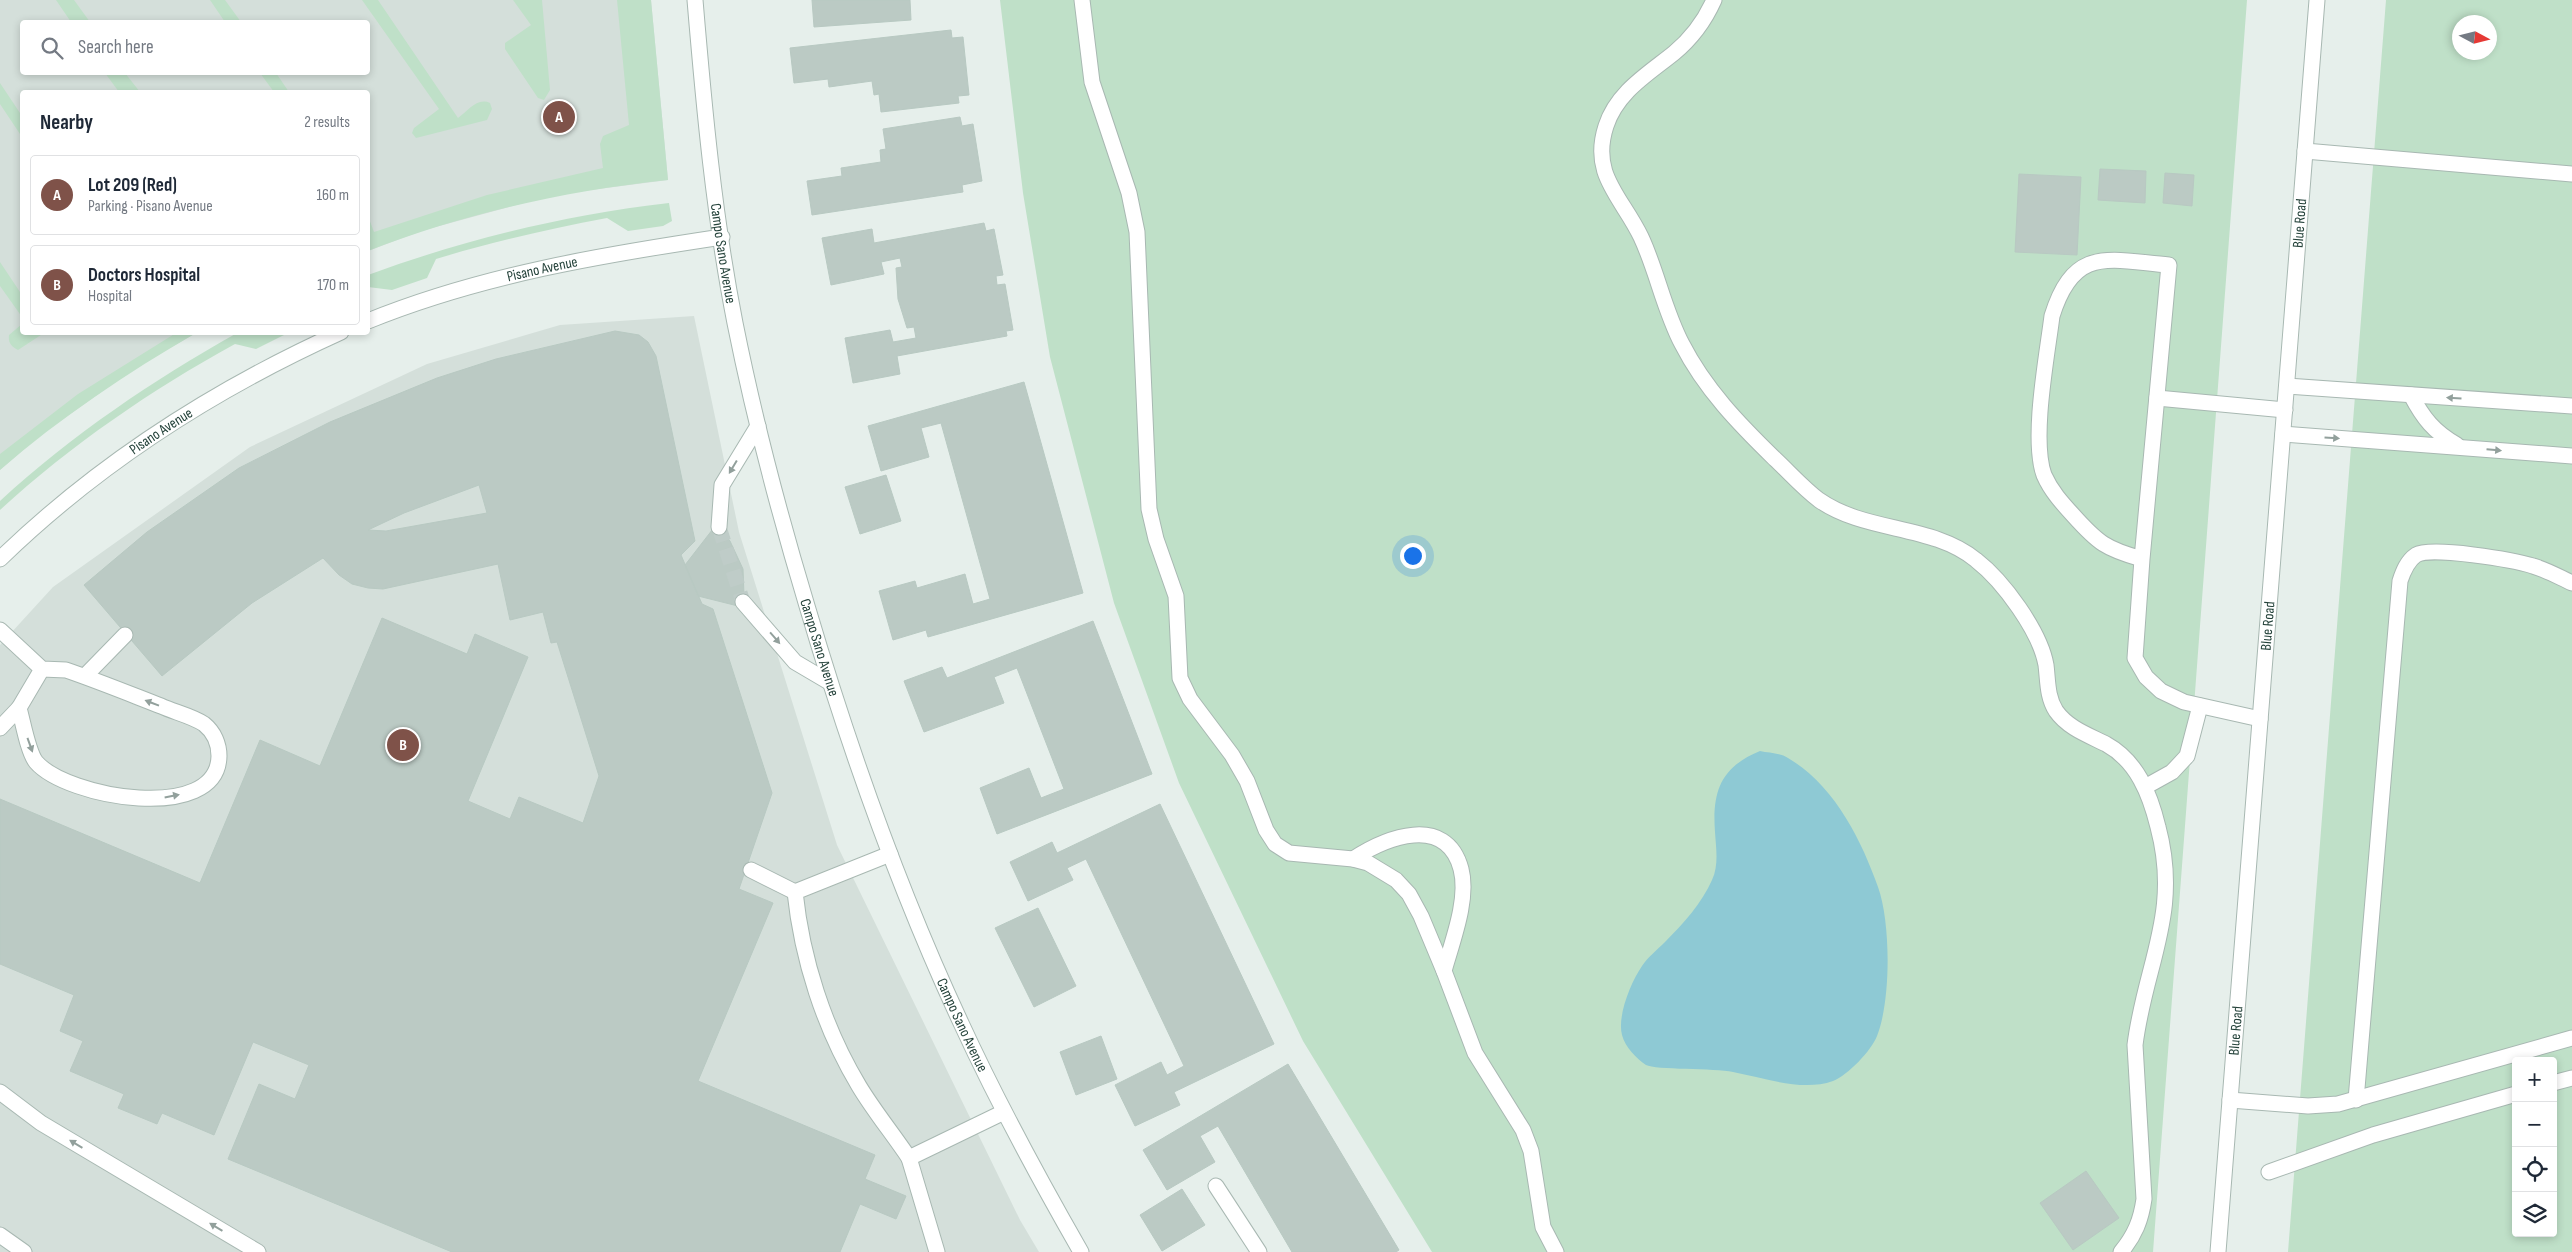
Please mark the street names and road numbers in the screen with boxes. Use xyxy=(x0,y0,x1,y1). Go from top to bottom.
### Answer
street label: Blue Road xyxy=(2288,198,2311,249)
street label: Campo Sano Avenue xyxy=(706,202,740,305)
street label: Pisano Avenue xyxy=(505,252,579,286)
street label: Pisano Avenue xyxy=(126,404,196,459)
street label: Campo Sano Avenue xyxy=(795,596,843,699)
street label: Blue Road xyxy=(2257,601,2279,651)
street label: Campo Sano Avenue xyxy=(932,975,992,1075)
street label: Blue Road xyxy=(2225,1005,2247,1056)

